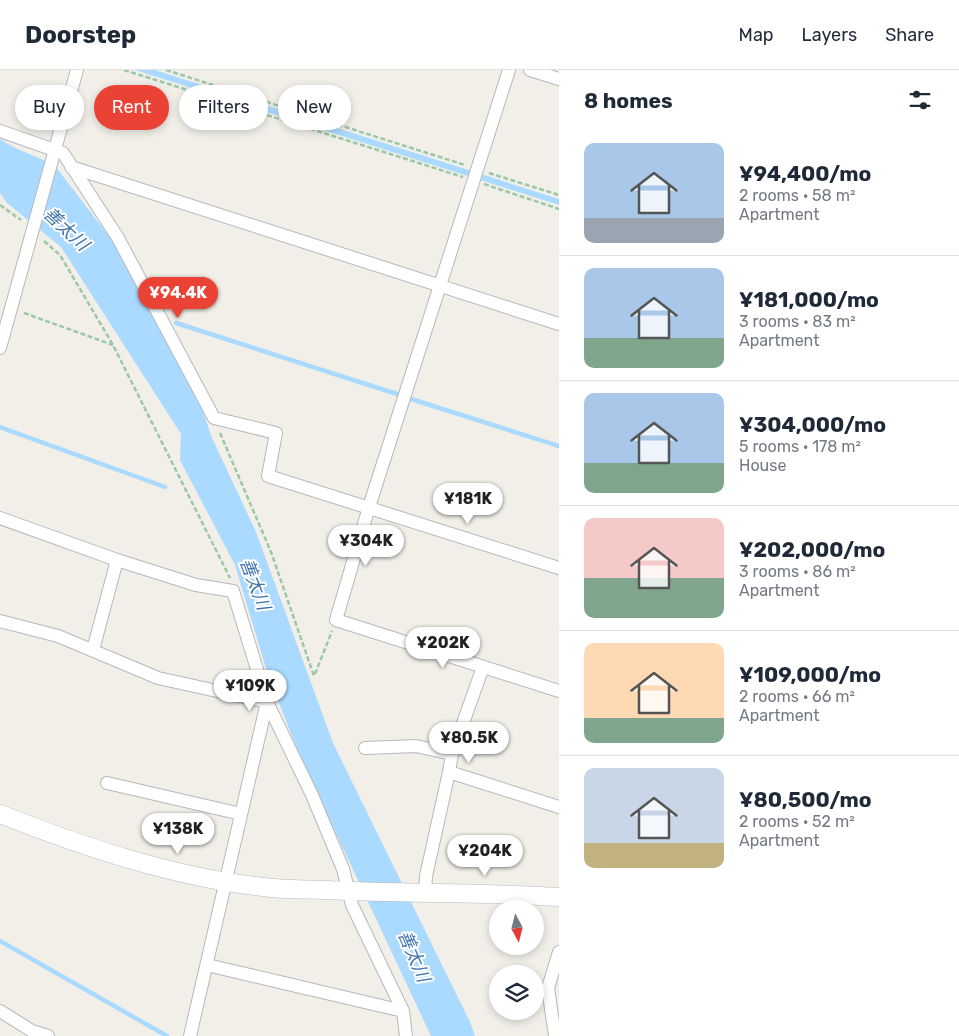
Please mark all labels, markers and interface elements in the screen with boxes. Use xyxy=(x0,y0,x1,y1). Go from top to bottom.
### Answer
text: Doorstep xyxy=(25,21,136,49)
text: Map xyxy=(739,24,774,46)
text: Layers xyxy=(802,24,857,46)
text: Share xyxy=(885,24,934,46)
chip: Buy xyxy=(15,85,84,130)
chip: Rent xyxy=(94,85,169,130)
chip: Filters xyxy=(179,85,268,130)
chip: New xyxy=(278,85,351,130)
icon: filters xyxy=(906,86,934,114)
text: 8 homes xyxy=(584,88,673,113)
text: ¥94,400/mo xyxy=(739,161,871,186)
icon: home xyxy=(624,163,684,223)
text: 2 rooms · 58 m² xyxy=(739,186,855,205)
water label: 善太川 xyxy=(39,203,95,257)
text: Apartment xyxy=(739,205,819,224)
pin: ¥94.4K xyxy=(137,276,219,319)
text: ¥94.4K xyxy=(149,283,207,302)
text: ¥181,000/mo xyxy=(739,287,879,312)
icon: home xyxy=(624,288,684,348)
text: 3 rooms · 83 m² xyxy=(739,312,856,331)
text: Apartment xyxy=(739,331,819,350)
text: ¥304,000/mo xyxy=(739,412,886,437)
icon: home xyxy=(624,413,684,473)
text: 5 rooms · 178 m² xyxy=(739,437,861,456)
text: House xyxy=(739,456,786,475)
pin: ¥181K xyxy=(433,482,503,525)
text: ¥181K xyxy=(444,489,492,508)
pin: ¥304K xyxy=(331,524,401,567)
text: ¥304K xyxy=(339,531,393,550)
text: ¥202,000/mo xyxy=(739,537,885,562)
icon: home xyxy=(624,538,684,598)
water label: 善太川 xyxy=(235,555,276,615)
text: 3 rooms · 86 m² xyxy=(739,562,856,581)
text: Apartment xyxy=(739,581,819,600)
pin: ¥202K xyxy=(408,626,478,669)
text: ¥202K xyxy=(416,633,470,652)
text: ¥109,000/mo xyxy=(739,662,881,687)
icon: home xyxy=(624,663,684,723)
pin: ¥109K xyxy=(215,670,285,712)
text: ¥109K xyxy=(225,676,275,695)
text: 2 rooms · 66 m² xyxy=(739,687,855,706)
text: Apartment xyxy=(739,706,819,725)
pin: ¥80.5K xyxy=(428,722,510,764)
text: ¥80.5K xyxy=(440,728,498,747)
text: ¥80,500/mo xyxy=(739,787,872,812)
icon: home xyxy=(624,788,684,848)
pin: ¥138K xyxy=(143,812,213,855)
text: 2 rooms · 52 m² xyxy=(739,812,855,831)
text: ¥138K xyxy=(153,819,203,838)
text: Apartment xyxy=(739,831,819,850)
pin: ¥204K xyxy=(450,834,520,877)
text: ¥204K xyxy=(458,841,512,860)
north arrow xyxy=(489,900,544,955)
map controls xyxy=(489,900,544,1020)
water label: 善太川 xyxy=(393,927,435,987)
button: layers xyxy=(489,965,544,1020)

